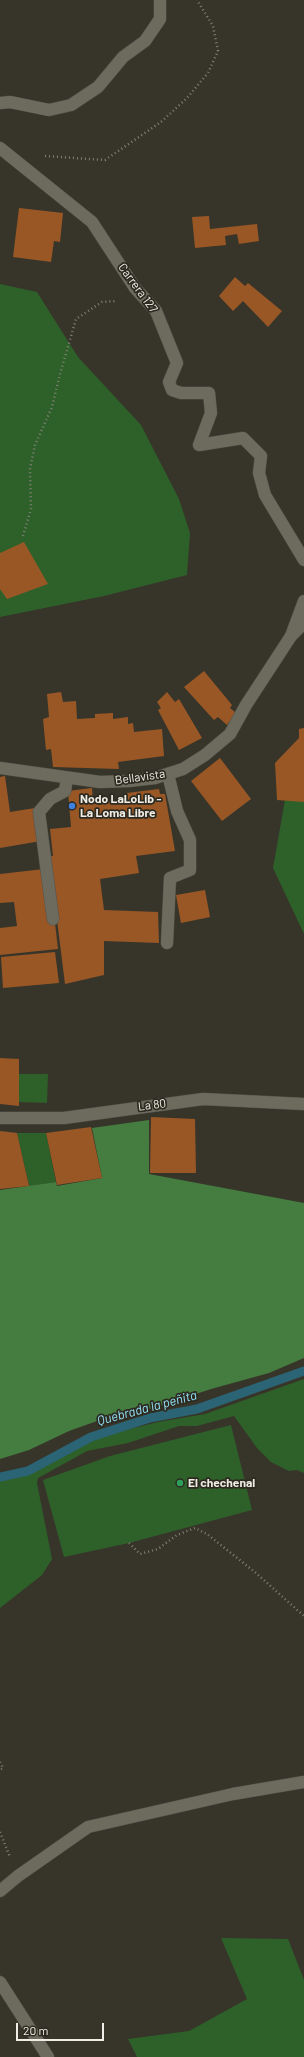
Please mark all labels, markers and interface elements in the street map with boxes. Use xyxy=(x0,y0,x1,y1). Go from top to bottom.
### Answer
street label: Carrera 127 xyxy=(115,260,161,316)
street label: Bellavista xyxy=(114,766,166,788)
place label: Nodo LaLoLib - La Loma Libre xyxy=(80,792,161,820)
marker: Nodo LaLoLib - La Loma Libre xyxy=(67,801,77,811)
street label: La 80 xyxy=(137,1096,167,1114)
water label: Quebrada la peñita xyxy=(95,1387,199,1429)
place label: El chechenal xyxy=(188,1476,255,1490)
marker: El chechenal xyxy=(175,1478,185,1488)
scale bar xyxy=(18,2015,106,2041)
text: 20 m xyxy=(23,2023,49,2037)

